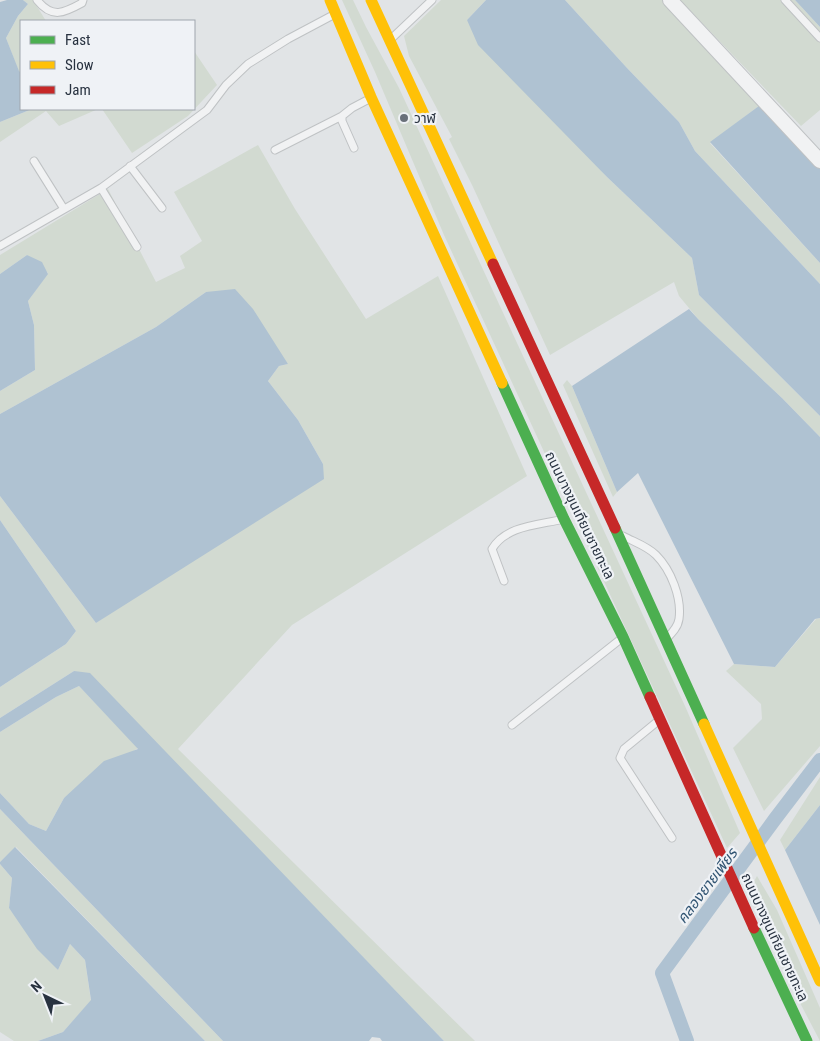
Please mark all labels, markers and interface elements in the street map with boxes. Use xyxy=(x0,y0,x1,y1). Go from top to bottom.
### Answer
legend xyxy=(20,20,195,110)
text: Fast xyxy=(65,31,90,49)
text: Slow xyxy=(65,56,94,74)
text: Jam xyxy=(65,81,91,99)
place label: วาฬ xyxy=(414,110,437,126)
marker: วาฬ xyxy=(398,112,410,124)
street label: ถนนบางขุนเทียนชายทะเล xyxy=(541,449,618,582)
water label: คลองยายเพียร xyxy=(673,844,742,927)
street label: ถนนบางขุนเทียนชายทะเล xyxy=(737,870,812,1004)
north arrow xyxy=(20,971,70,1021)
text: N xyxy=(28,978,45,995)

